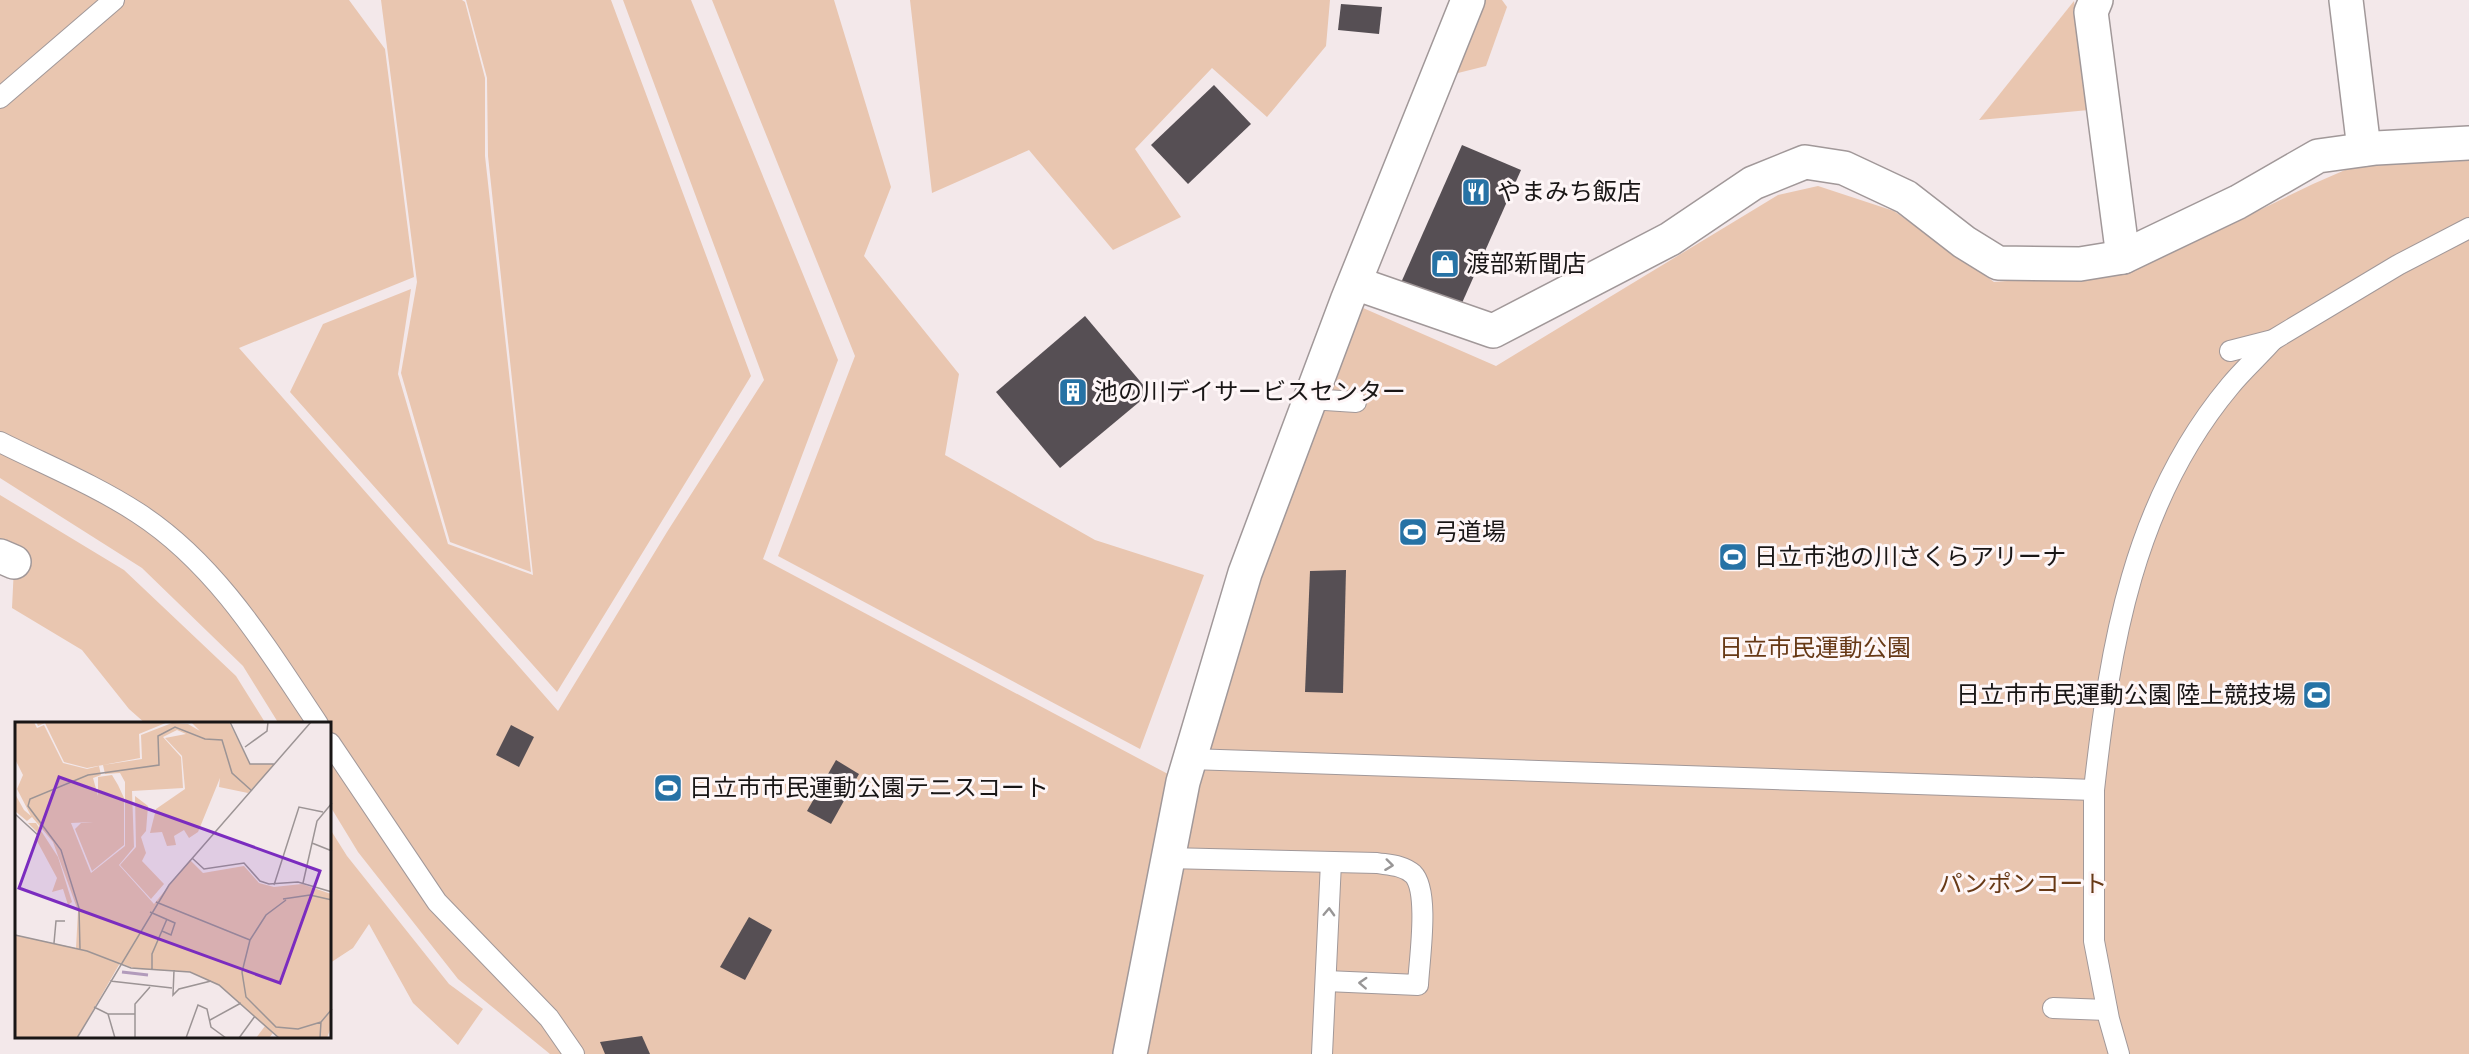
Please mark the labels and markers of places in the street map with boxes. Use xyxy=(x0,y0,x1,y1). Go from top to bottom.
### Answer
restaurant icon: やまみち飯店 xyxy=(1460,176,1492,208)
place label: やまみち飯店 xyxy=(1497,179,1641,205)
shop icon: 渡部新聞店 xyxy=(1429,248,1461,280)
place label: 渡部新聞店 xyxy=(1466,251,1586,277)
building icon: 池の川デイサービスセンター xyxy=(1057,376,1089,408)
place label: 池の川デイサービスセンター xyxy=(1094,379,1406,405)
sports icon: 弓道場 xyxy=(1397,516,1429,548)
place label: 弓道場 xyxy=(1434,519,1506,545)
sports icon: 日立市池の川さくらアリーナ xyxy=(1717,541,1749,573)
place label: 日立市池の川さくらアリーナ xyxy=(1754,544,2066,570)
sports icon: 日立市市民運動公園 陸上競技場 xyxy=(2301,679,2333,711)
place label: 日立市市民運動公園 陸上競技場 xyxy=(1956,682,2296,708)
sports icon: 日立市市民運動公園テニスコート xyxy=(652,772,684,804)
place label: 日立市市民運動公園テニスコート xyxy=(689,775,1049,801)

